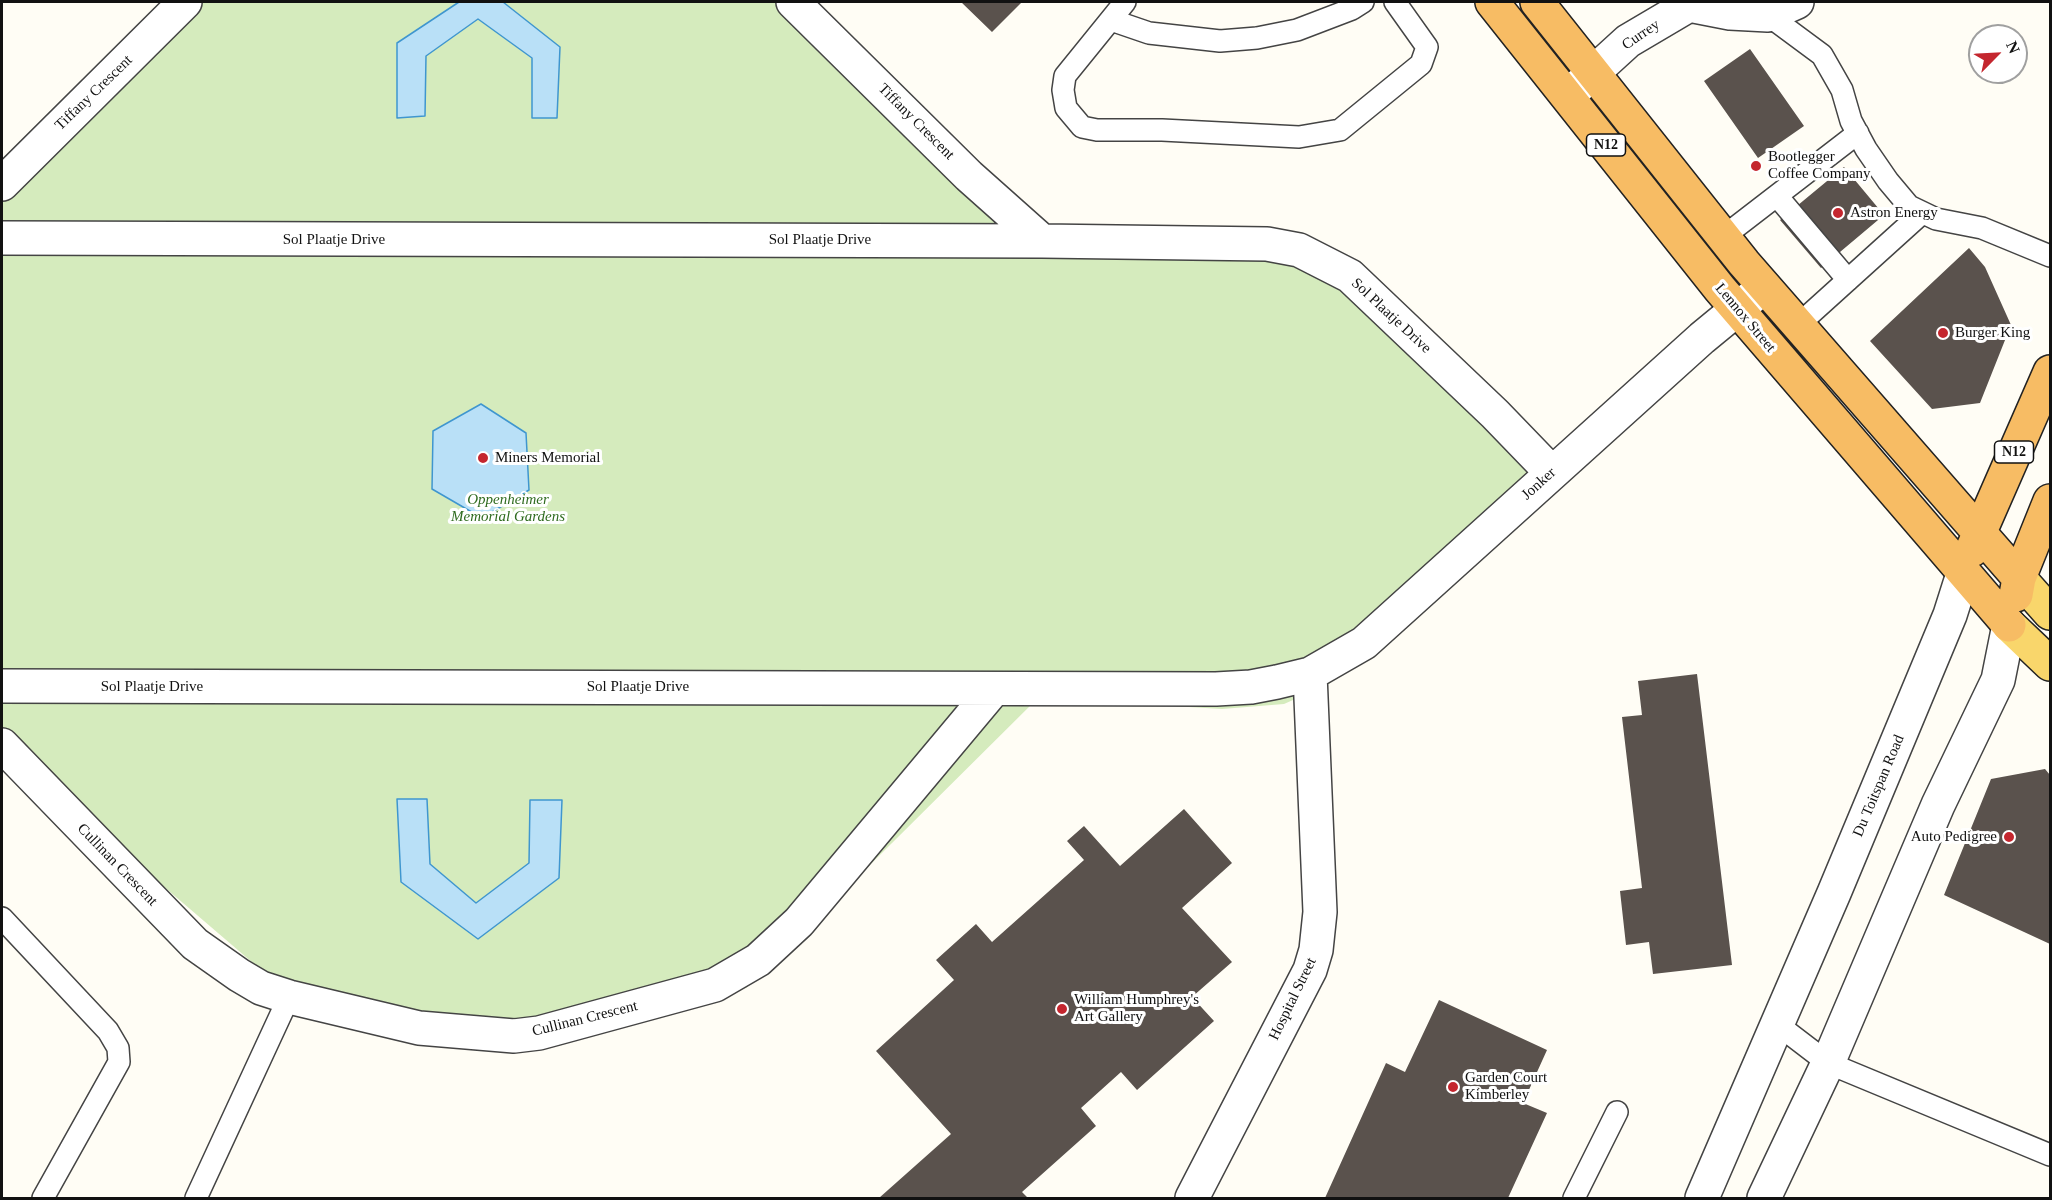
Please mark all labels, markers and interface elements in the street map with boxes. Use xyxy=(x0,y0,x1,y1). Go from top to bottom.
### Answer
street label: Currey xyxy=(1619,16,1663,54)
north arrow xyxy=(1968,24,2028,84)
text: N xyxy=(2003,39,2023,56)
street label: Tiffany Crescent xyxy=(52,52,136,134)
street label: Tiffany Crescent xyxy=(874,80,958,164)
road number: N12 xyxy=(1586,134,1626,156)
place label: Bootlegger Coffee Company xyxy=(1768,148,1871,183)
marker: Bootlegger Coffee Company xyxy=(1749,159,1763,173)
place label: Astron Energy xyxy=(1850,204,1938,222)
marker: Astron Energy xyxy=(1831,206,1845,220)
street label: Sol Plaatje Drive xyxy=(283,231,385,249)
street label: Sol Plaatje Drive xyxy=(769,231,871,249)
street label: Sol Plaatje Drive xyxy=(1347,274,1435,358)
street label: Lennox Street xyxy=(1711,280,1779,356)
place label: Burger King xyxy=(1955,324,2030,342)
marker: Burger King xyxy=(1936,326,1950,340)
road number: N12 xyxy=(1994,441,2034,463)
place label: Miners Memorial xyxy=(495,449,600,467)
marker: Miners Memorial xyxy=(476,451,490,465)
street label: Jonker xyxy=(1518,464,1560,504)
park label: Oppenheimer Memorial Gardens xyxy=(451,491,565,526)
street label: Sol Plaatje Drive xyxy=(101,678,203,696)
street label: Sol Plaatje Drive xyxy=(587,678,689,696)
street label: Du Toitspan Road xyxy=(1849,732,1909,840)
street label: Cullinan Crescent xyxy=(73,820,161,910)
place label: Auto Pedigree xyxy=(1911,828,1997,846)
marker: Auto Pedigree xyxy=(2002,830,2016,844)
street label: Hospital Street xyxy=(1265,955,1321,1043)
place label: William Humphrey's Art Gallery xyxy=(1074,991,1199,1026)
street label: Cullinan Crescent xyxy=(530,997,640,1041)
marker: William Humphrey's Art Gallery xyxy=(1055,1002,1069,1016)
place label: Garden Court Kimberley xyxy=(1465,1069,1547,1104)
marker: Garden Court Kimberley xyxy=(1446,1080,1460,1094)

